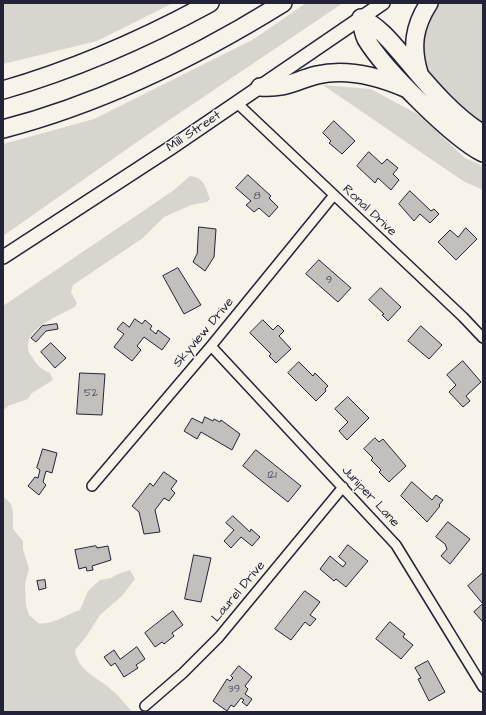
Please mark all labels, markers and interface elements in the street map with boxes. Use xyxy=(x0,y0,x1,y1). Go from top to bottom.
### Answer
street label: Mill Street xyxy=(164,108,224,156)
street label: Ronal Drive xyxy=(339,182,399,240)
house number: 8 xyxy=(253,190,261,204)
house number: 9 xyxy=(326,274,332,288)
street label: Skyview Drive xyxy=(170,295,238,371)
house number: 52 xyxy=(84,387,98,401)
street label: Juniper Lane xyxy=(338,463,402,531)
house number: 121 xyxy=(267,469,277,483)
street label: Laurel Drive xyxy=(209,558,269,626)
house number: 39 xyxy=(228,683,240,697)

